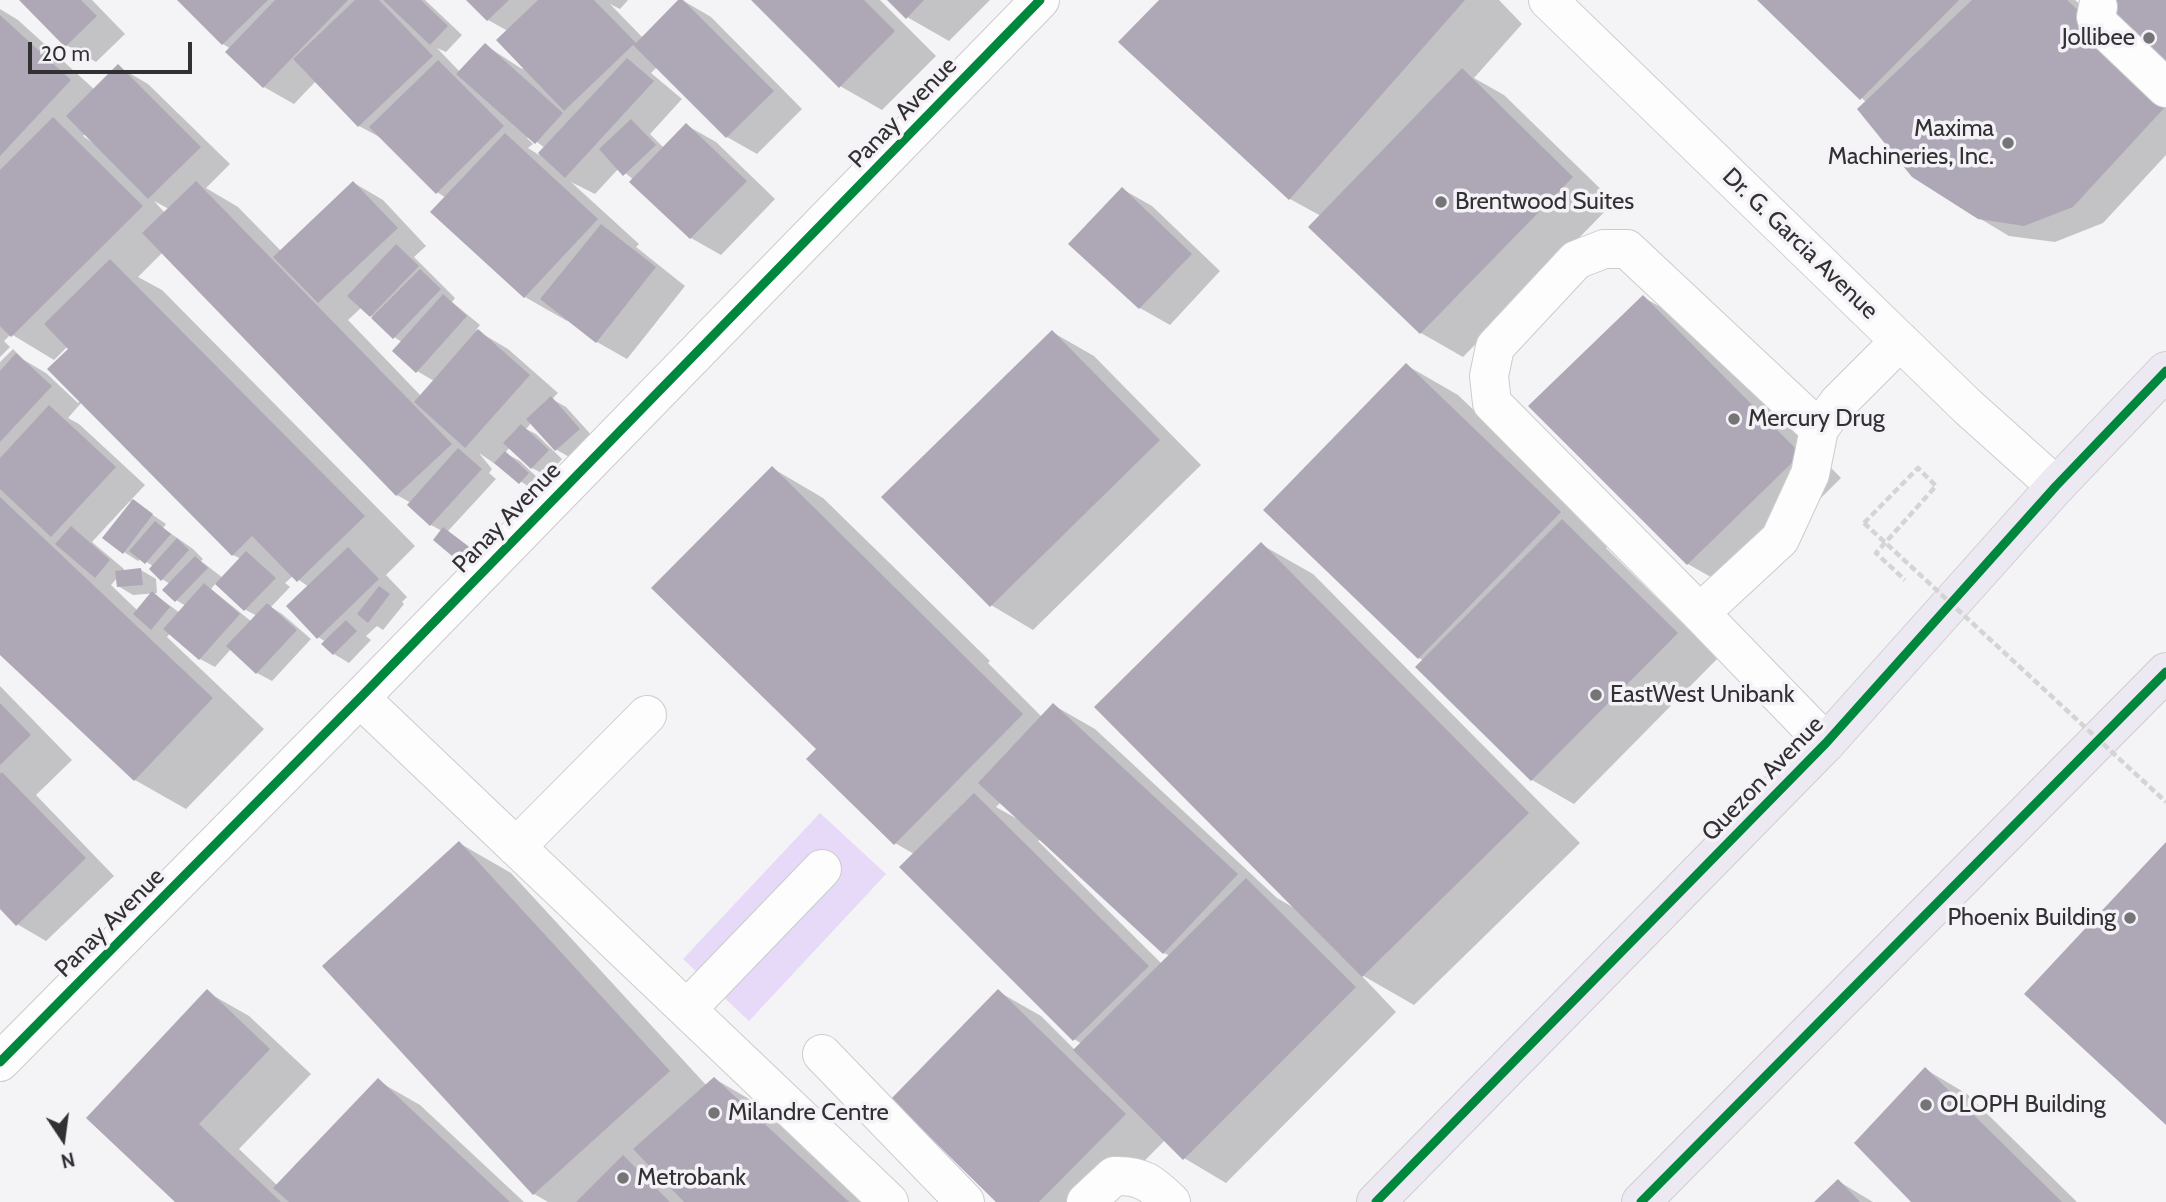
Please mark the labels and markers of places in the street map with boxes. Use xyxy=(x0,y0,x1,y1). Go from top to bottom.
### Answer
place label: Jollibee xyxy=(2062,24,2135,52)
marker: Jollibee xyxy=(2141,30,2157,46)
place label: Maxima Machineries, Inc. xyxy=(1828,115,1994,171)
marker: Maxima Machineries, Inc. xyxy=(2000,135,2016,151)
place label: Brentwood Suites xyxy=(1455,188,1634,216)
marker: Brentwood Suites xyxy=(1433,194,1449,210)
place label: Mercury Drug xyxy=(1748,405,1885,433)
marker: Mercury Drug xyxy=(1726,411,1742,427)
place label: EastWest Unibank xyxy=(1610,681,1795,709)
marker: EastWest Unibank xyxy=(1588,687,1604,703)
place label: Phoenix Building xyxy=(1947,904,2116,932)
marker: Phoenix Building xyxy=(2122,910,2138,926)
place label: OLOPH Building xyxy=(1940,1091,2106,1119)
marker: OLOPH Building xyxy=(1918,1097,1934,1113)
place label: Milandre Centre xyxy=(728,1099,889,1127)
marker: Milandre Centre xyxy=(706,1105,722,1121)
place label: Metrobank xyxy=(637,1164,746,1192)
marker: Metrobank xyxy=(615,1170,631,1186)

